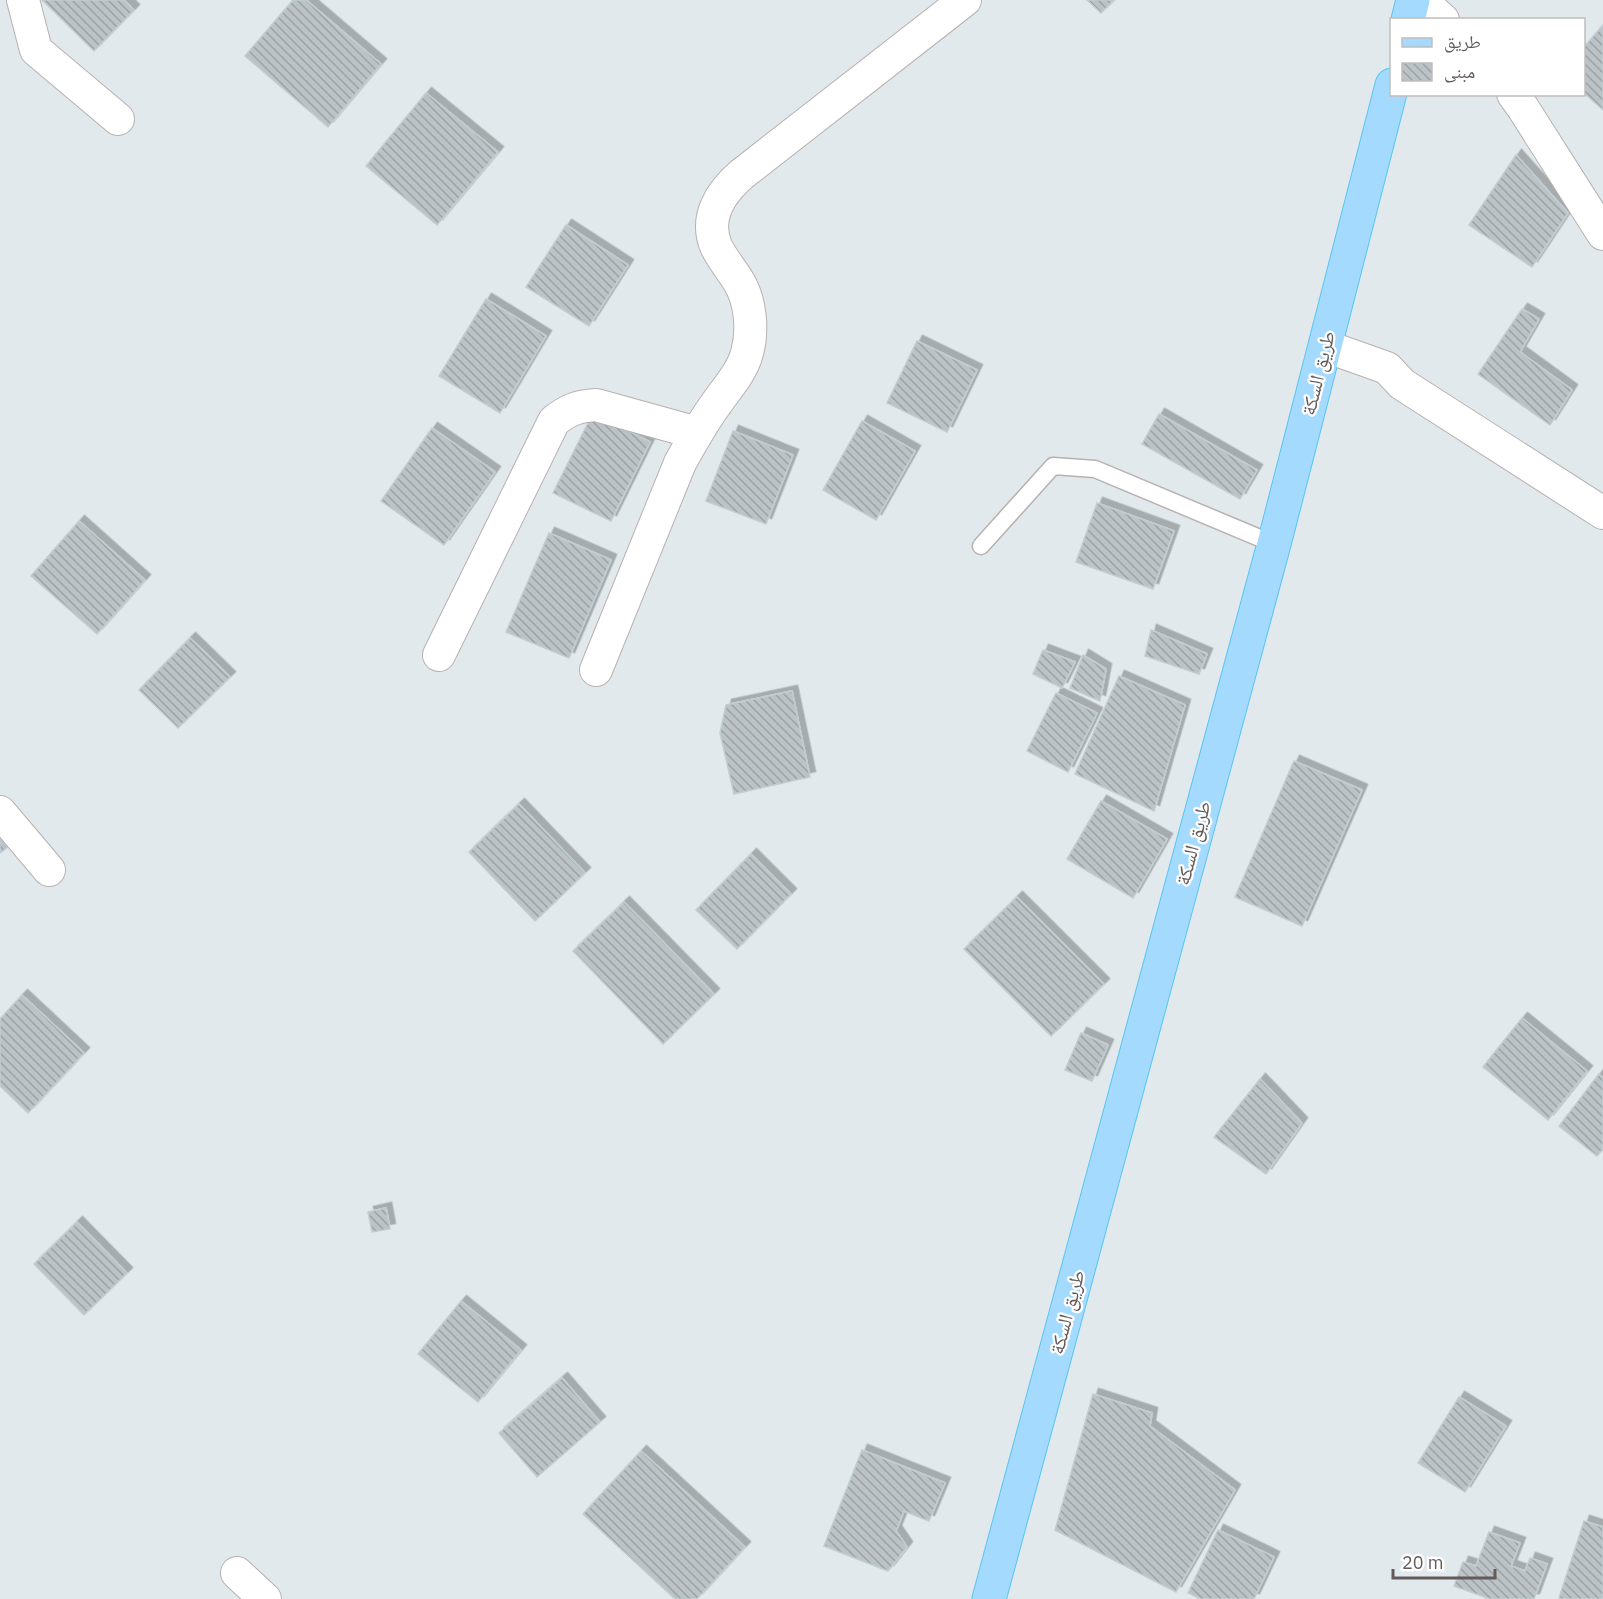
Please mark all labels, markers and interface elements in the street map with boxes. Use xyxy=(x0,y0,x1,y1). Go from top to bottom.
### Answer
legend xyxy=(1390,18,1585,96)
text: طريق xyxy=(1444,30,1481,53)
text: مبنى xyxy=(1444,60,1475,83)
street label: طريق السكة xyxy=(1294,328,1341,418)
street label: طريق السكة xyxy=(1168,798,1217,888)
street label: طريق السكة xyxy=(1042,1267,1091,1357)
scale bar xyxy=(1393,1542,1495,1580)
text: 20 m xyxy=(1402,1551,1444,1574)

